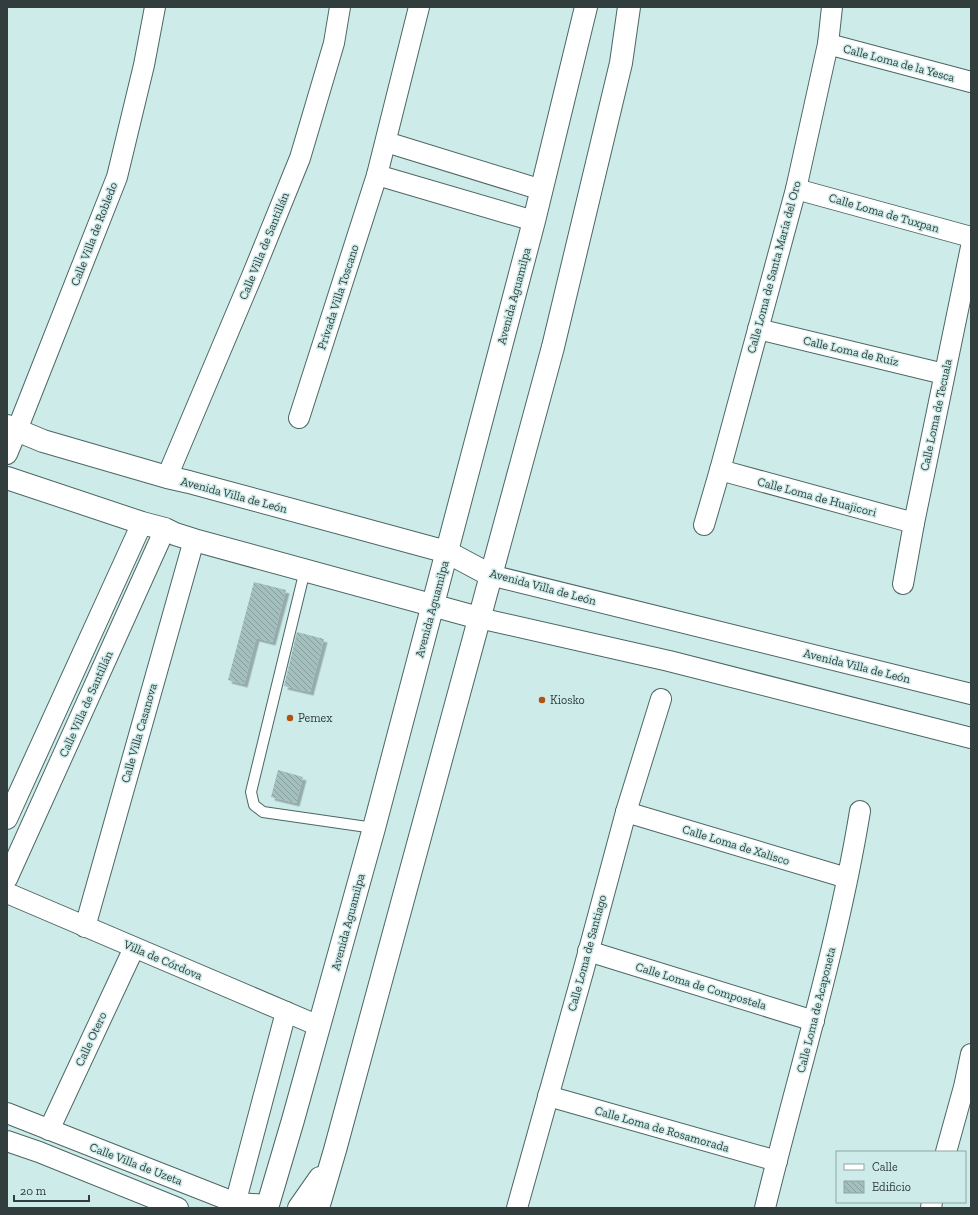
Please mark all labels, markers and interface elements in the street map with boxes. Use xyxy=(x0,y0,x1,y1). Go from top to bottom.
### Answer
street label: Calle Loma de la Yesca xyxy=(842,41,956,85)
street label: Calle Loma de Santa María del Oro xyxy=(744,179,804,355)
street label: Calle Villa de Robledo xyxy=(68,180,120,288)
street label: Calle Villa de Santillán xyxy=(236,190,292,302)
street label: Calle Loma de Tuxpan xyxy=(827,191,941,236)
street label: Privada Villa Toscano xyxy=(314,243,362,351)
street label: Avenida Aguamilpa xyxy=(494,246,534,346)
street label: Calle Loma de Ruíz xyxy=(802,333,901,369)
street label: Calle Loma de Tecuala xyxy=(917,358,955,472)
street label: Avenida Villa de León xyxy=(179,474,289,516)
street label: Calle Loma de Huajicori xyxy=(756,474,879,521)
street label: Avenida Aguamilpa xyxy=(412,559,452,659)
street label: Avenida Villa de León xyxy=(488,566,598,608)
street label: Avenida Villa de León xyxy=(802,646,912,686)
street label: Calle Villa de Santillán xyxy=(56,649,116,759)
street label: Calle Villa Casanova xyxy=(118,681,160,784)
place label: Kiosko xyxy=(550,693,585,707)
marker: Kiosko xyxy=(537,695,547,705)
place label: Pemex xyxy=(298,711,332,725)
marker: Pemex xyxy=(285,713,295,723)
street label: Calle Loma de Xalisco xyxy=(681,822,791,868)
street label: Avenida Aguamilpa xyxy=(328,872,368,972)
street label: Calle Loma de Santiago xyxy=(565,893,609,1013)
street label: Villa de Córdova xyxy=(121,937,205,983)
street label: Calle Loma de Acaponeta xyxy=(794,946,838,1074)
street label: Calle Loma de Compostela xyxy=(634,959,768,1013)
street label: Calle Otero xyxy=(72,1010,110,1068)
street label: Calle Loma de Rosamorada xyxy=(593,1103,731,1155)
street label: Calle Villa de Uzeta xyxy=(88,1140,185,1188)
legend xyxy=(836,1151,966,1203)
text: Calle xyxy=(872,1160,898,1174)
scale bar xyxy=(14,1177,89,1203)
text: Edificio xyxy=(872,1180,911,1194)
text: 20 m xyxy=(20,1184,47,1198)

